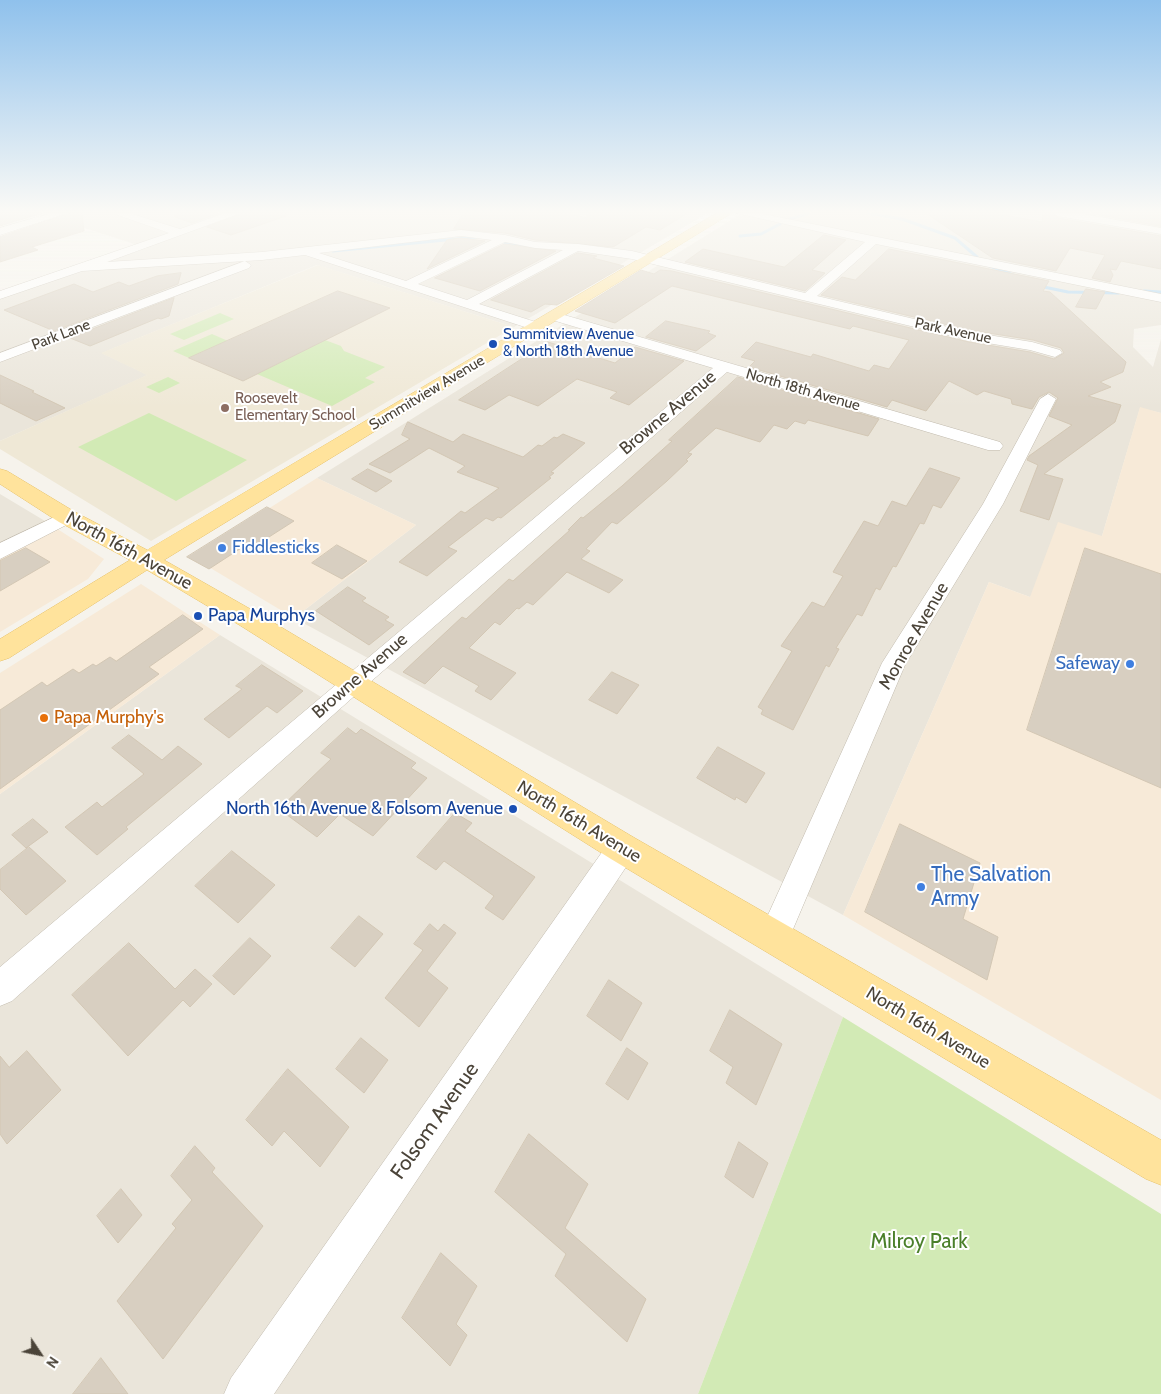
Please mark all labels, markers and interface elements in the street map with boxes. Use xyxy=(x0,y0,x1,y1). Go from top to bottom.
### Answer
street label: Park Avenue xyxy=(913,314,993,348)
street label: Park Lane xyxy=(29,316,93,354)
place label: Summitview Avenue & North 18th Avenue xyxy=(503,326,634,361)
marker: Summitview Avenue & North 18th Avenue xyxy=(487,338,499,350)
street label: Summitview Avenue xyxy=(366,352,488,434)
street label: North 18th Avenue xyxy=(744,365,862,415)
street label: Browne Avenue xyxy=(615,366,721,460)
place label: Roosevelt Elementary School xyxy=(235,390,355,425)
marker: Roosevelt Elementary School xyxy=(219,402,231,414)
street label: North 16th Avenue xyxy=(62,507,196,595)
place label: Fiddlesticks xyxy=(232,537,319,559)
marker: Fiddlesticks xyxy=(216,542,228,554)
street label: Monroe Avenue xyxy=(875,579,953,693)
place label: Papa Murphys xyxy=(208,605,315,627)
marker: Papa Murphys xyxy=(192,610,204,622)
street label: Browne Avenue xyxy=(308,629,412,723)
place label: Safeway xyxy=(1056,653,1120,675)
marker: Safeway xyxy=(1124,658,1136,670)
place label: Papa Murphy's xyxy=(54,707,164,729)
marker: Papa Murphy's xyxy=(38,712,50,724)
street label: North 16th Avenue xyxy=(513,776,645,868)
place label: North 16th Avenue & Folsom Avenue xyxy=(226,798,503,820)
marker: North 16th Avenue & Folsom Avenue xyxy=(507,803,519,815)
place label: The Salvation Army xyxy=(931,862,1051,912)
marker: The Salvation Army xyxy=(915,881,927,893)
street label: North 16th Avenue xyxy=(862,982,994,1074)
street label: Folsom Avenue xyxy=(386,1058,484,1184)
park label: Milroy Park xyxy=(870,1229,968,1255)
north arrow xyxy=(15,1329,65,1379)
text: N xyxy=(42,1353,63,1372)

